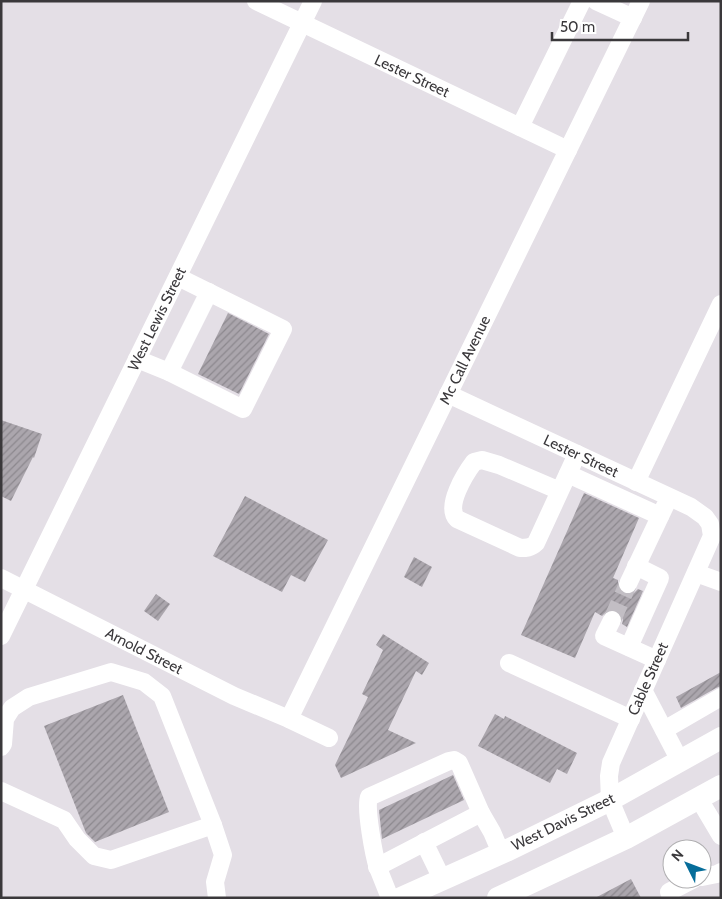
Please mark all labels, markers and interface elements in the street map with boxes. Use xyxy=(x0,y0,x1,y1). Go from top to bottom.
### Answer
scale bar xyxy=(552,10,688,42)
text: 50 m xyxy=(560,18,595,36)
street label: Lester Street xyxy=(372,51,452,101)
street label: West Lewis Street xyxy=(124,264,190,374)
street label: Mc Call Avenue xyxy=(436,312,494,407)
street label: Lester Street xyxy=(541,431,621,481)
street label: Arnold Street xyxy=(102,624,186,678)
street label: Cable Street xyxy=(624,640,672,718)
street label: West Davis Street xyxy=(509,789,617,855)
north arrow xyxy=(662,839,712,889)
text: N xyxy=(667,846,687,865)

